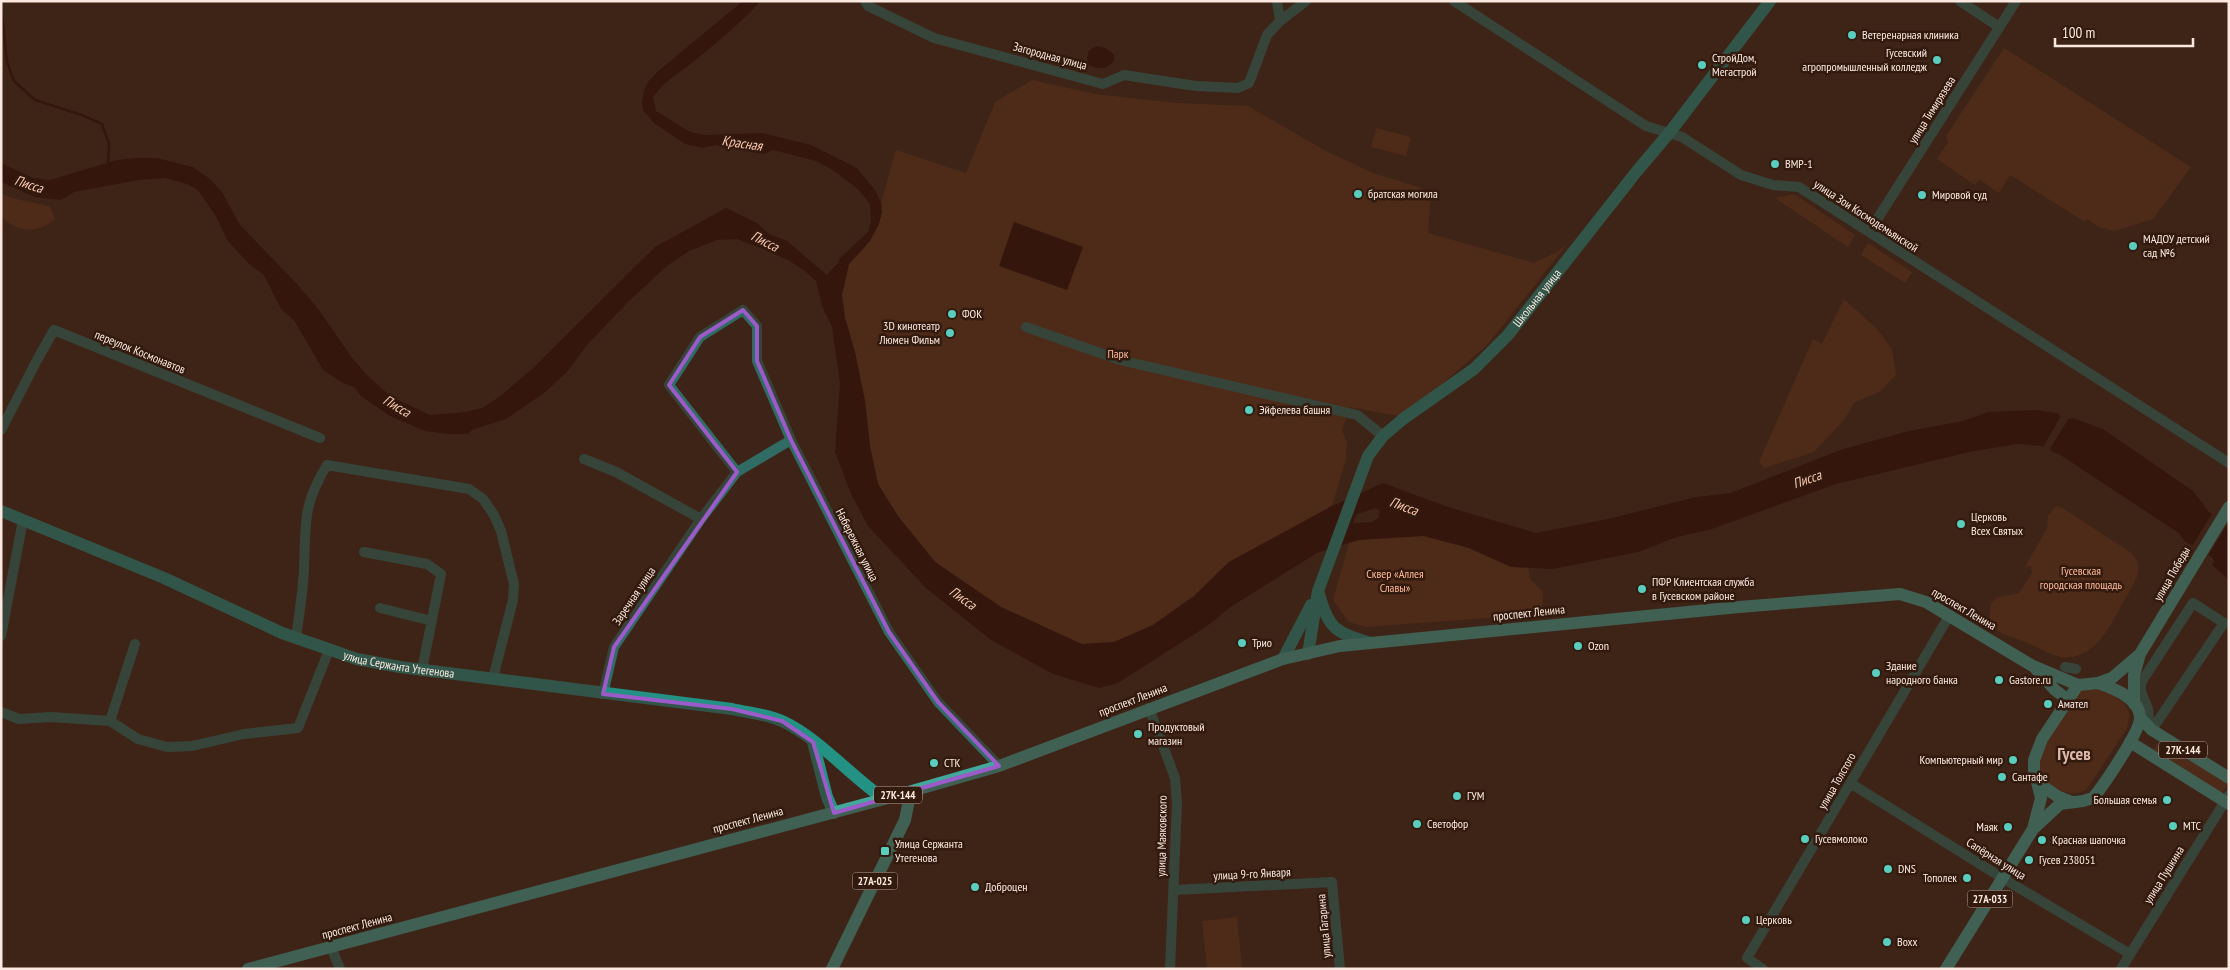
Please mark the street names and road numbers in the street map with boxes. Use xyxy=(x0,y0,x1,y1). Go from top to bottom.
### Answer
street label: Загородная улица xyxy=(1011,38,1089,73)
street label: улица Тимирязева xyxy=(1905,73,1958,146)
street label: улица Зои Космодемьянской xyxy=(1811,176,1921,255)
street label: Школьная улица xyxy=(1509,266,1564,330)
street label: переулок Космонавтов xyxy=(93,326,188,377)
street label: Набережная улица xyxy=(833,506,882,584)
street label: улица Победы xyxy=(2150,544,2193,604)
street label: Заречная улица xyxy=(609,564,659,628)
street label: проспект Ленина xyxy=(1929,584,1999,633)
street label: проспект Ленина xyxy=(1492,601,1566,624)
street label: улица Сержанта Утегенова xyxy=(342,647,455,681)
street label: проспект Ленина xyxy=(1096,680,1169,719)
road number: 27К-144 xyxy=(2159,742,2207,758)
street label: улица Толстого xyxy=(1814,750,1859,812)
road number: 27К-144 xyxy=(874,786,922,804)
street label: улица Маяковского xyxy=(1153,795,1170,877)
street label: проспект Ленина xyxy=(711,803,785,836)
street label: Сапёрная улица xyxy=(1964,834,2029,883)
street label: улица Пушкина xyxy=(2140,843,2187,906)
street label: улица 9-го Января xyxy=(1213,864,1291,883)
road number: 27А-025 xyxy=(852,872,898,889)
road number: 27А-033 xyxy=(1968,891,2012,908)
street label: улица Гагарина xyxy=(1313,893,1334,959)
street label: проспект Ленина xyxy=(320,909,394,942)

